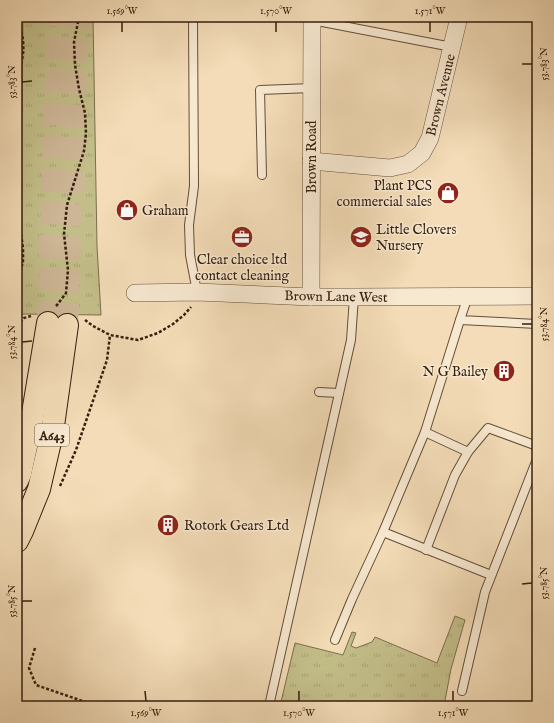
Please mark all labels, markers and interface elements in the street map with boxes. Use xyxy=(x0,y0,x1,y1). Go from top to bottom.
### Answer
text: 1.569°W xyxy=(107,5,138,18)
text: 1.570°W xyxy=(260,5,292,18)
text: 1.571°W xyxy=(415,5,446,18)
text: 53.783°N xyxy=(538,47,551,81)
street label: Brown Avenue xyxy=(422,52,460,138)
text: 53.783°N xyxy=(6,65,19,99)
street label: Brown Road xyxy=(303,120,321,194)
place label: Plant PCS commercial sales xyxy=(337,177,432,211)
shop icon: Plant PCS commercial sales xyxy=(435,180,461,206)
shop icon: Graham xyxy=(114,197,140,223)
place label: Graham xyxy=(142,202,189,220)
place label: Little Clovers Nursery xyxy=(376,221,456,255)
office icon: Clear choice ltd contact cleaning xyxy=(229,224,255,250)
school or university icon: Little Clovers Nursery xyxy=(348,224,374,250)
place label: Clear choice ltd contact cleaning xyxy=(195,251,289,285)
street label: Brown Lane West xyxy=(284,287,388,307)
text: 53.784°N xyxy=(538,307,551,341)
text: 53.784°N xyxy=(6,325,19,359)
building icon: N G Bailey xyxy=(491,358,517,384)
place label: N G Bailey xyxy=(423,363,488,381)
road number: A643 xyxy=(35,424,69,446)
building icon: Rotork Gears Ltd xyxy=(155,512,181,538)
place label: Rotork Gears Ltd xyxy=(184,517,290,535)
text: 53.785°N xyxy=(538,566,551,600)
text: 53.785°N xyxy=(6,584,19,618)
text: 1.569°W xyxy=(131,707,162,720)
text: 1.570°W xyxy=(283,707,315,720)
text: 1.571°W xyxy=(438,707,469,720)

